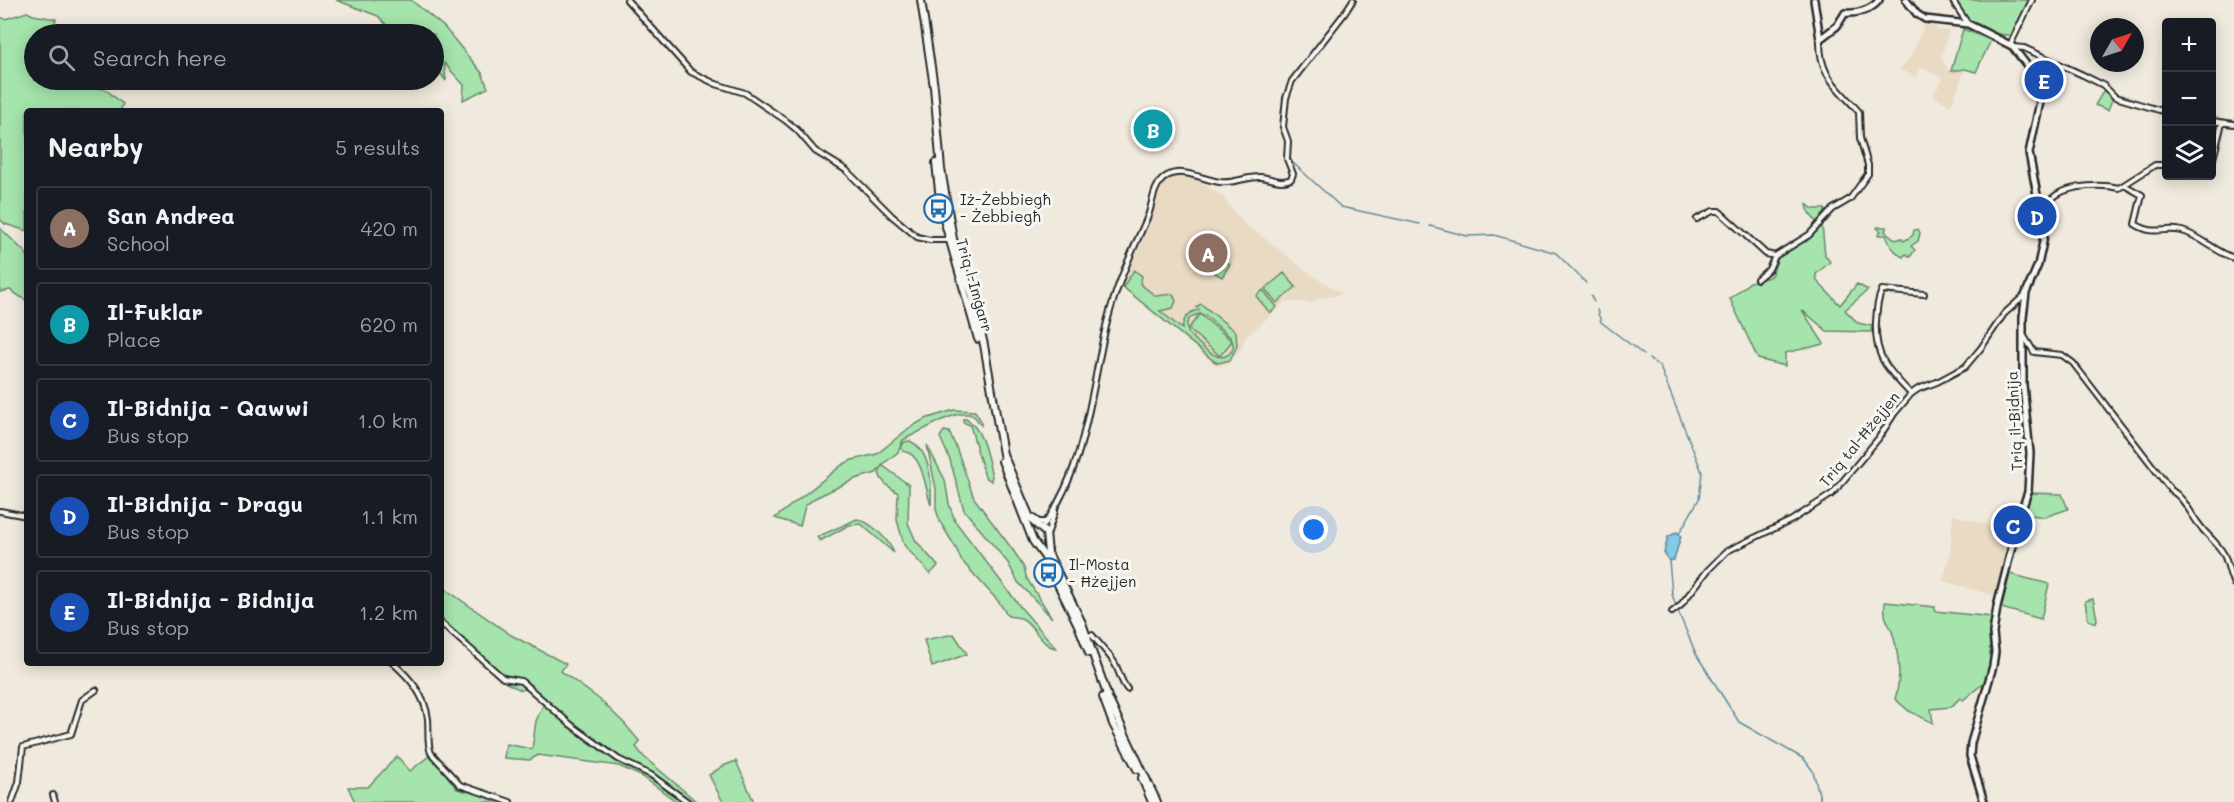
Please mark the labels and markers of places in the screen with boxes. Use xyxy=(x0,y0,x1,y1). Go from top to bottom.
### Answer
pin: E xyxy=(2024,58,2064,103)
pin: B xyxy=(1134,106,1172,152)
place label: Iż-Żebbiegħ - Żebbiegħ xyxy=(960,189,1051,226)
bus stop icon: Iż-Żebbiegħ - Żebbiegħ xyxy=(923,192,955,224)
pin: D xyxy=(2018,194,2056,238)
pin: A xyxy=(1188,230,1228,276)
pin: C xyxy=(1994,502,2032,548)
place label: Il-Mosta - Ħżejjen xyxy=(1069,554,1136,591)
bus stop icon: Il-Mosta - Ħżejjen xyxy=(1032,557,1064,589)

